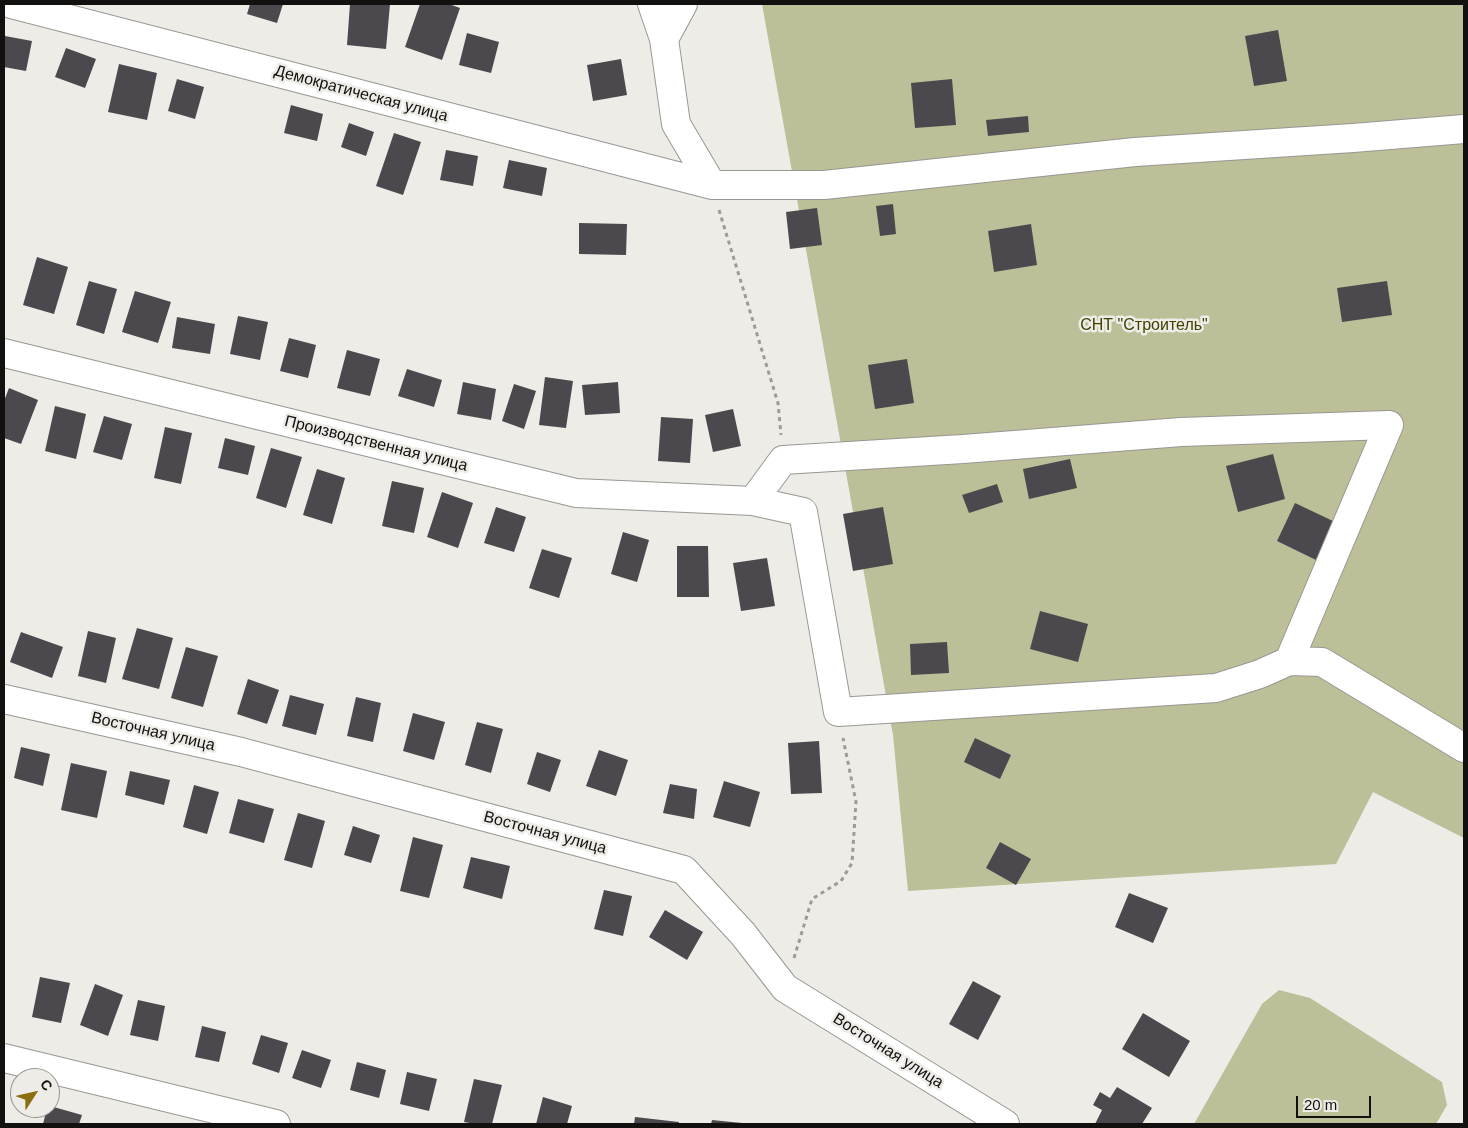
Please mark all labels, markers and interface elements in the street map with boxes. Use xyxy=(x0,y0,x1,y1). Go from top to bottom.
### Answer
street label: Демократическая улица xyxy=(272,62,450,126)
park label: СНТ "Строитель" xyxy=(1080,316,1208,336)
street label: Производственная улица xyxy=(282,412,470,476)
street label: Восточная улица xyxy=(89,708,217,756)
street label: Восточная улица xyxy=(481,807,609,859)
street label: Восточная улица xyxy=(829,1009,947,1093)
north arrow xyxy=(10,1068,60,1118)
text: С xyxy=(37,1076,56,1094)
scale bar xyxy=(1298,1086,1373,1118)
text: 20 m xyxy=(1304,1096,1337,1113)

